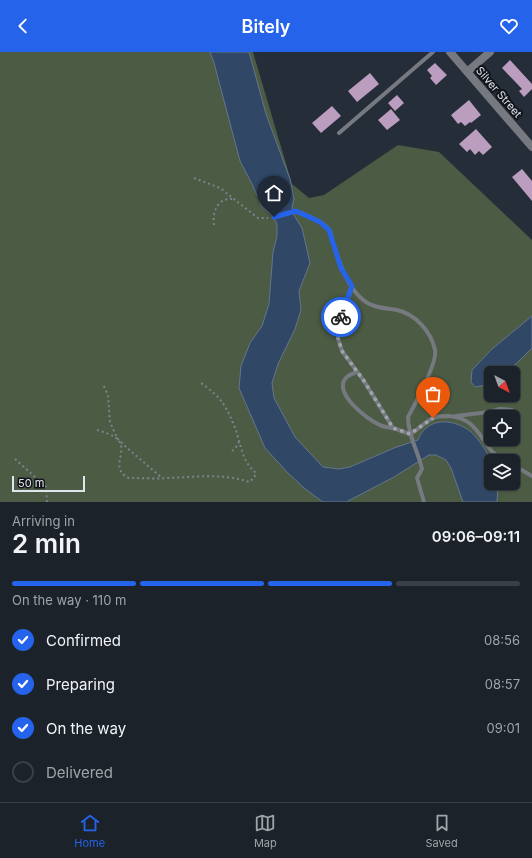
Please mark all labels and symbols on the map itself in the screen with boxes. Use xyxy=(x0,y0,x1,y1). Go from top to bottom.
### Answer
street label: Silver Street xyxy=(473,64,525,121)
pin xyxy=(257,176,291,217)
courier xyxy=(321,297,361,337)
north arrow xyxy=(484,366,520,402)
pin xyxy=(416,377,450,418)
scale bar xyxy=(12,474,85,493)

